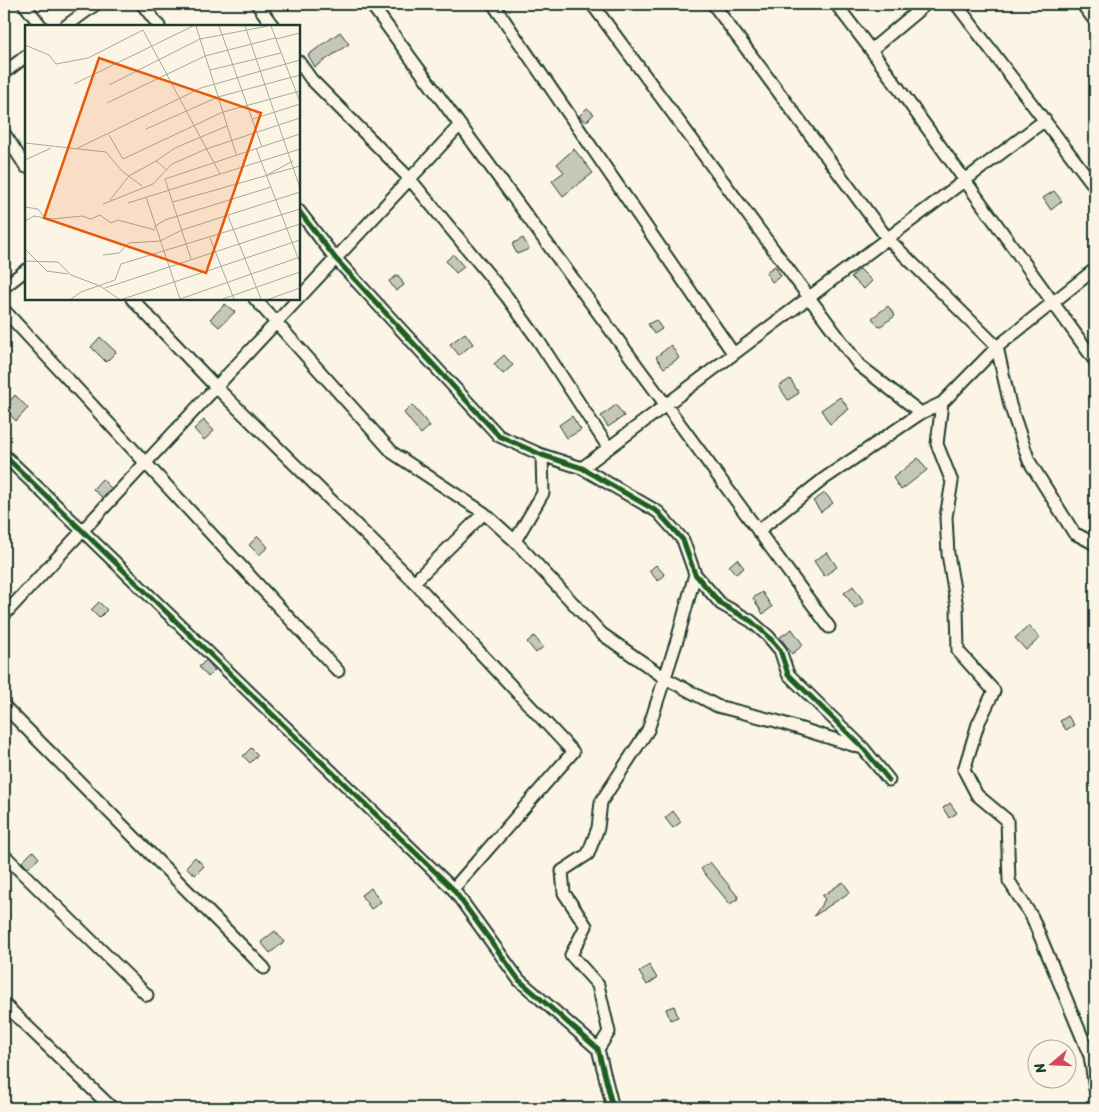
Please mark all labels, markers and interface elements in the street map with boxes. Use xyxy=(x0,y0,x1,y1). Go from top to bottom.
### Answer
inset map xyxy=(25,25,300,300)
north arrow xyxy=(1026,1040,1076,1090)
text: N xyxy=(1027,1059,1054,1078)

